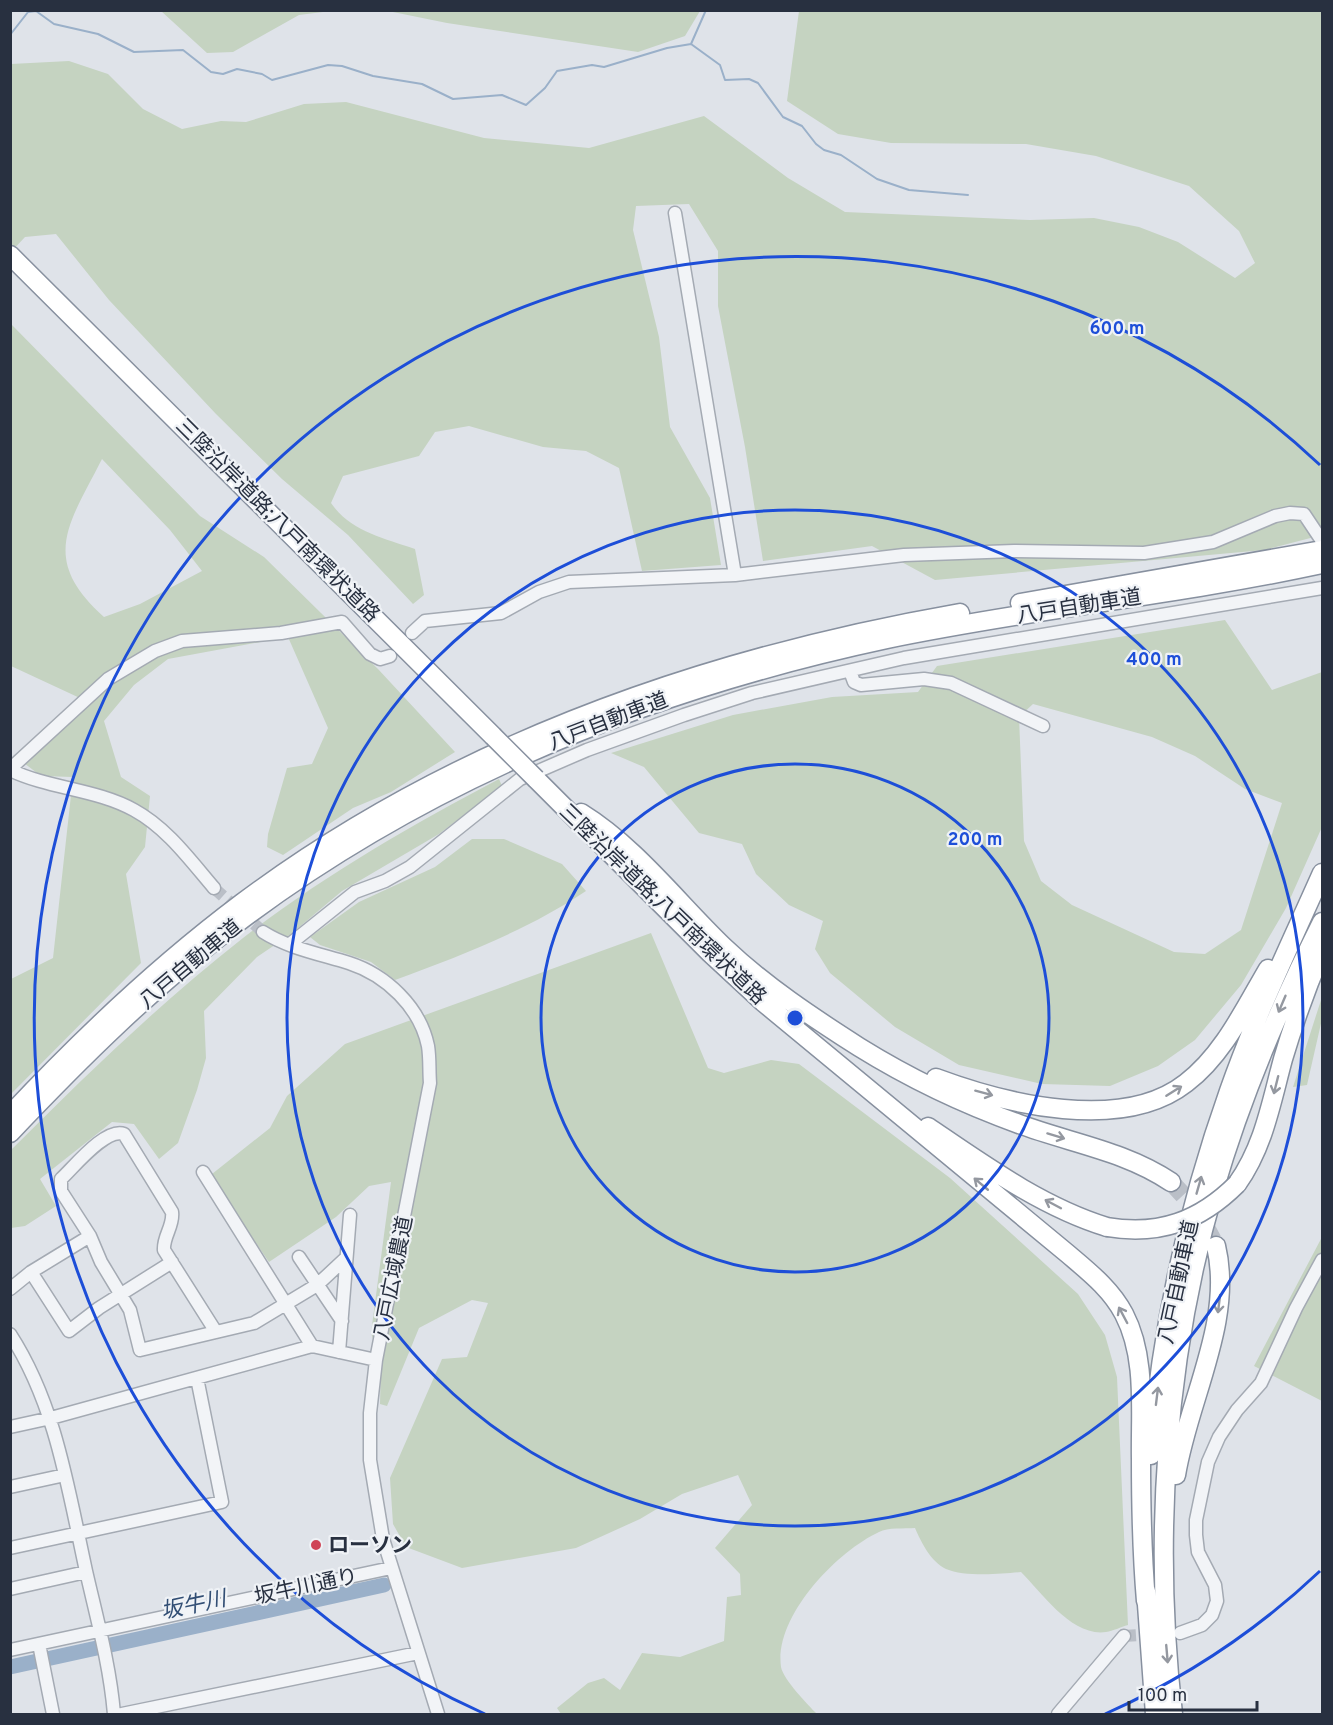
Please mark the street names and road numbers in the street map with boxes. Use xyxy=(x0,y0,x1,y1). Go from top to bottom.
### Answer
street label: 三陸沿岸道路;八戸南環状道路 xyxy=(169,413,385,629)
street label: 八戸自動車道 xyxy=(1015,584,1144,631)
street label: 八戸自動車道 xyxy=(545,687,672,758)
street label: 三陸沿岸道路;八戸南環状道路 xyxy=(553,799,771,1011)
street label: 八戸自動車道 xyxy=(134,914,248,1016)
street label: 八戸広域農道 xyxy=(369,1214,420,1343)
street label: 八戸自動車道 xyxy=(1153,1218,1206,1347)
street label: 坂牛川通り xyxy=(252,1563,360,1612)

